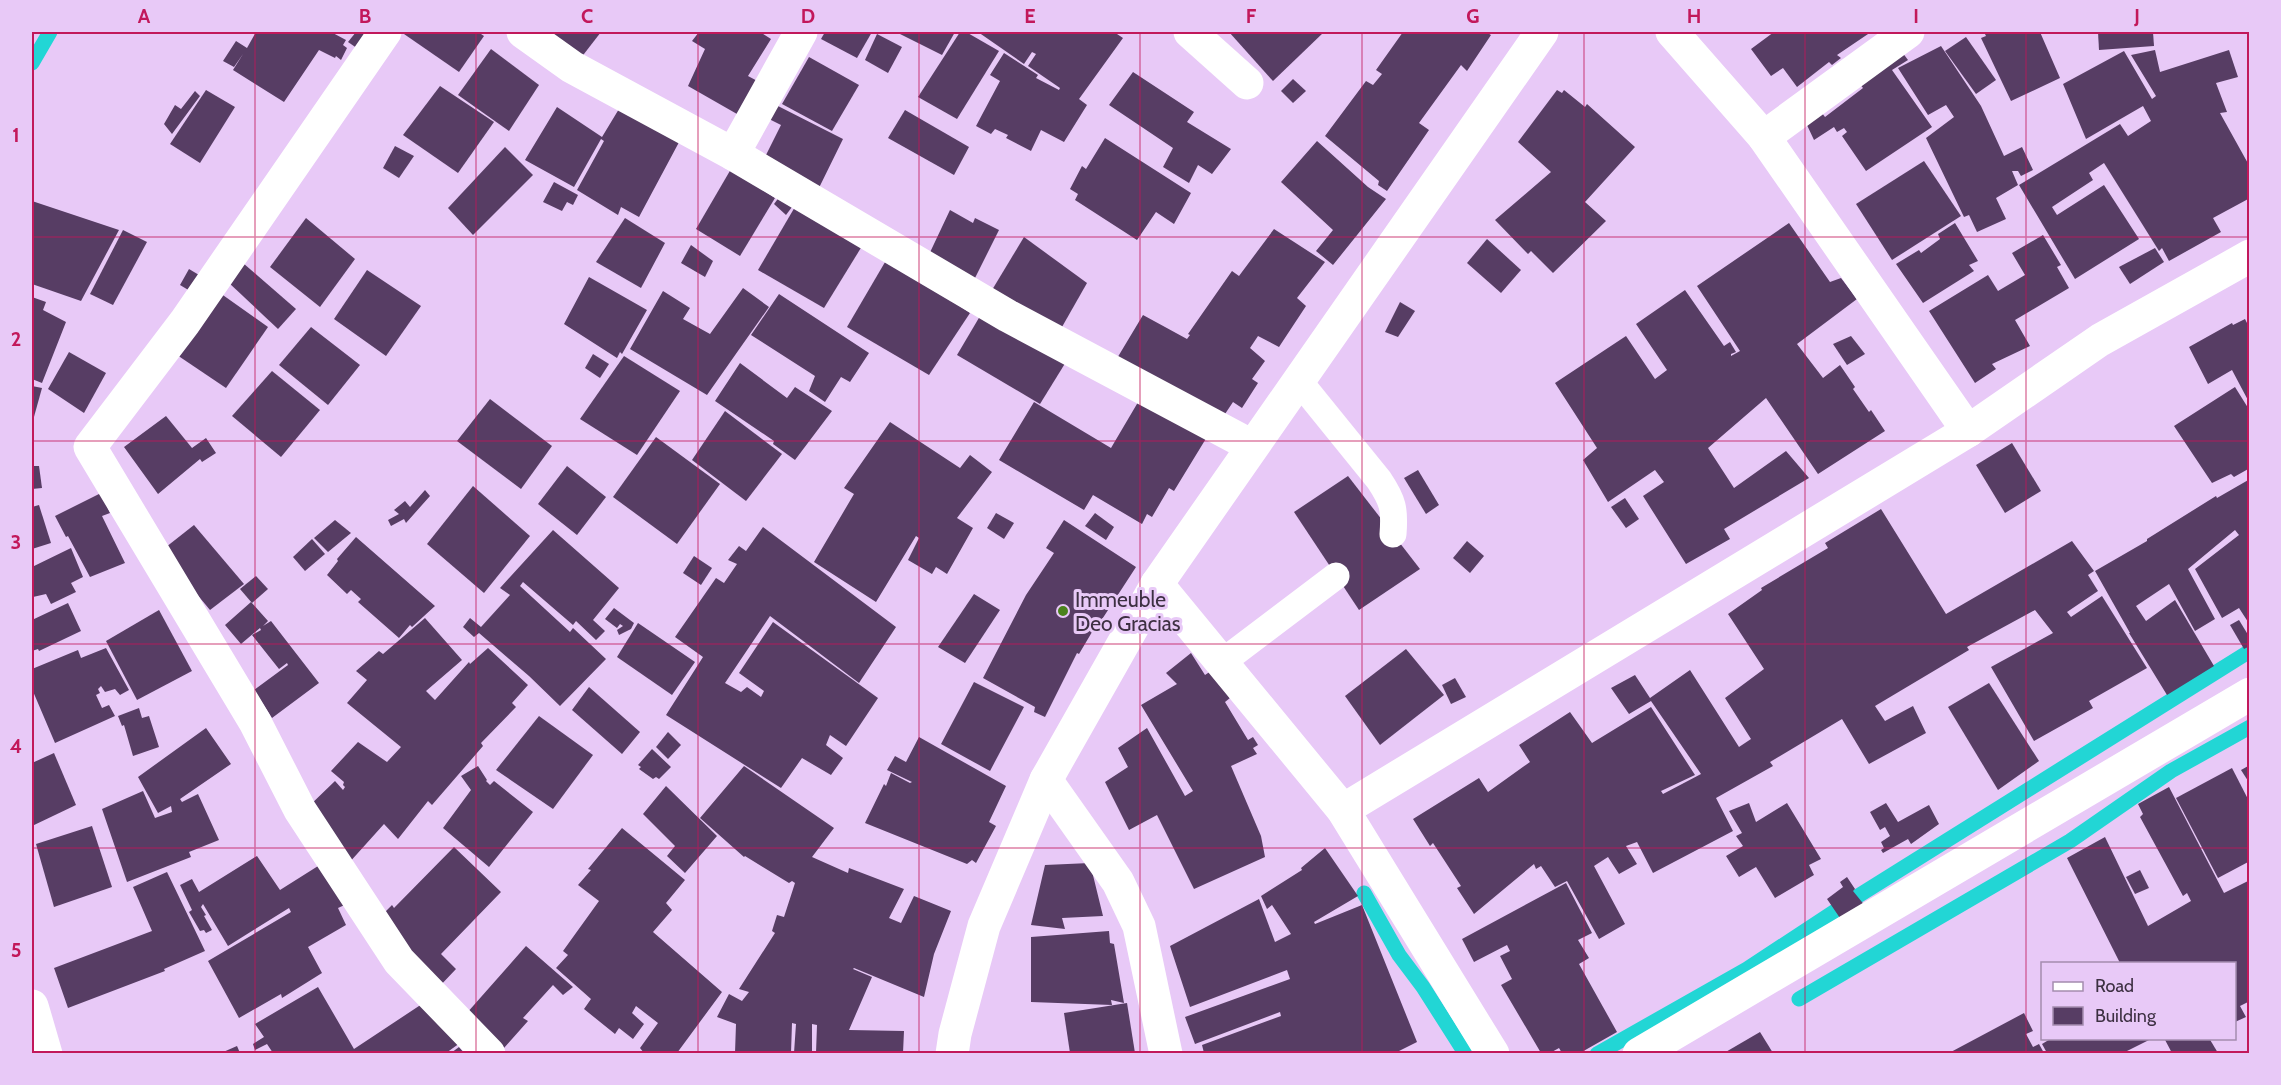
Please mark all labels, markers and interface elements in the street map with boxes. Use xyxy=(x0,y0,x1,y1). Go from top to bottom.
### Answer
text: A xyxy=(138,4,151,28)
text: B xyxy=(359,4,371,28)
text: C xyxy=(581,4,593,28)
text: D xyxy=(801,4,815,28)
text: E xyxy=(1024,4,1036,28)
text: F xyxy=(1246,4,1257,28)
text: G xyxy=(1466,4,1480,28)
text: H xyxy=(1687,4,1701,28)
text: I xyxy=(1913,4,1919,28)
text: J xyxy=(2133,4,2140,28)
text: 1 xyxy=(12,123,20,147)
text: 2 xyxy=(11,327,21,351)
text: 3 xyxy=(11,530,21,554)
place label: Immeuble Deo Gracias xyxy=(1075,587,1181,636)
marker: Immeuble Deo Gracias xyxy=(1056,604,1070,618)
text: 4 xyxy=(10,734,22,758)
text: 5 xyxy=(11,938,21,962)
legend xyxy=(2041,962,2236,1040)
text: Road xyxy=(2095,975,2134,997)
text: Building xyxy=(2095,1005,2157,1027)

